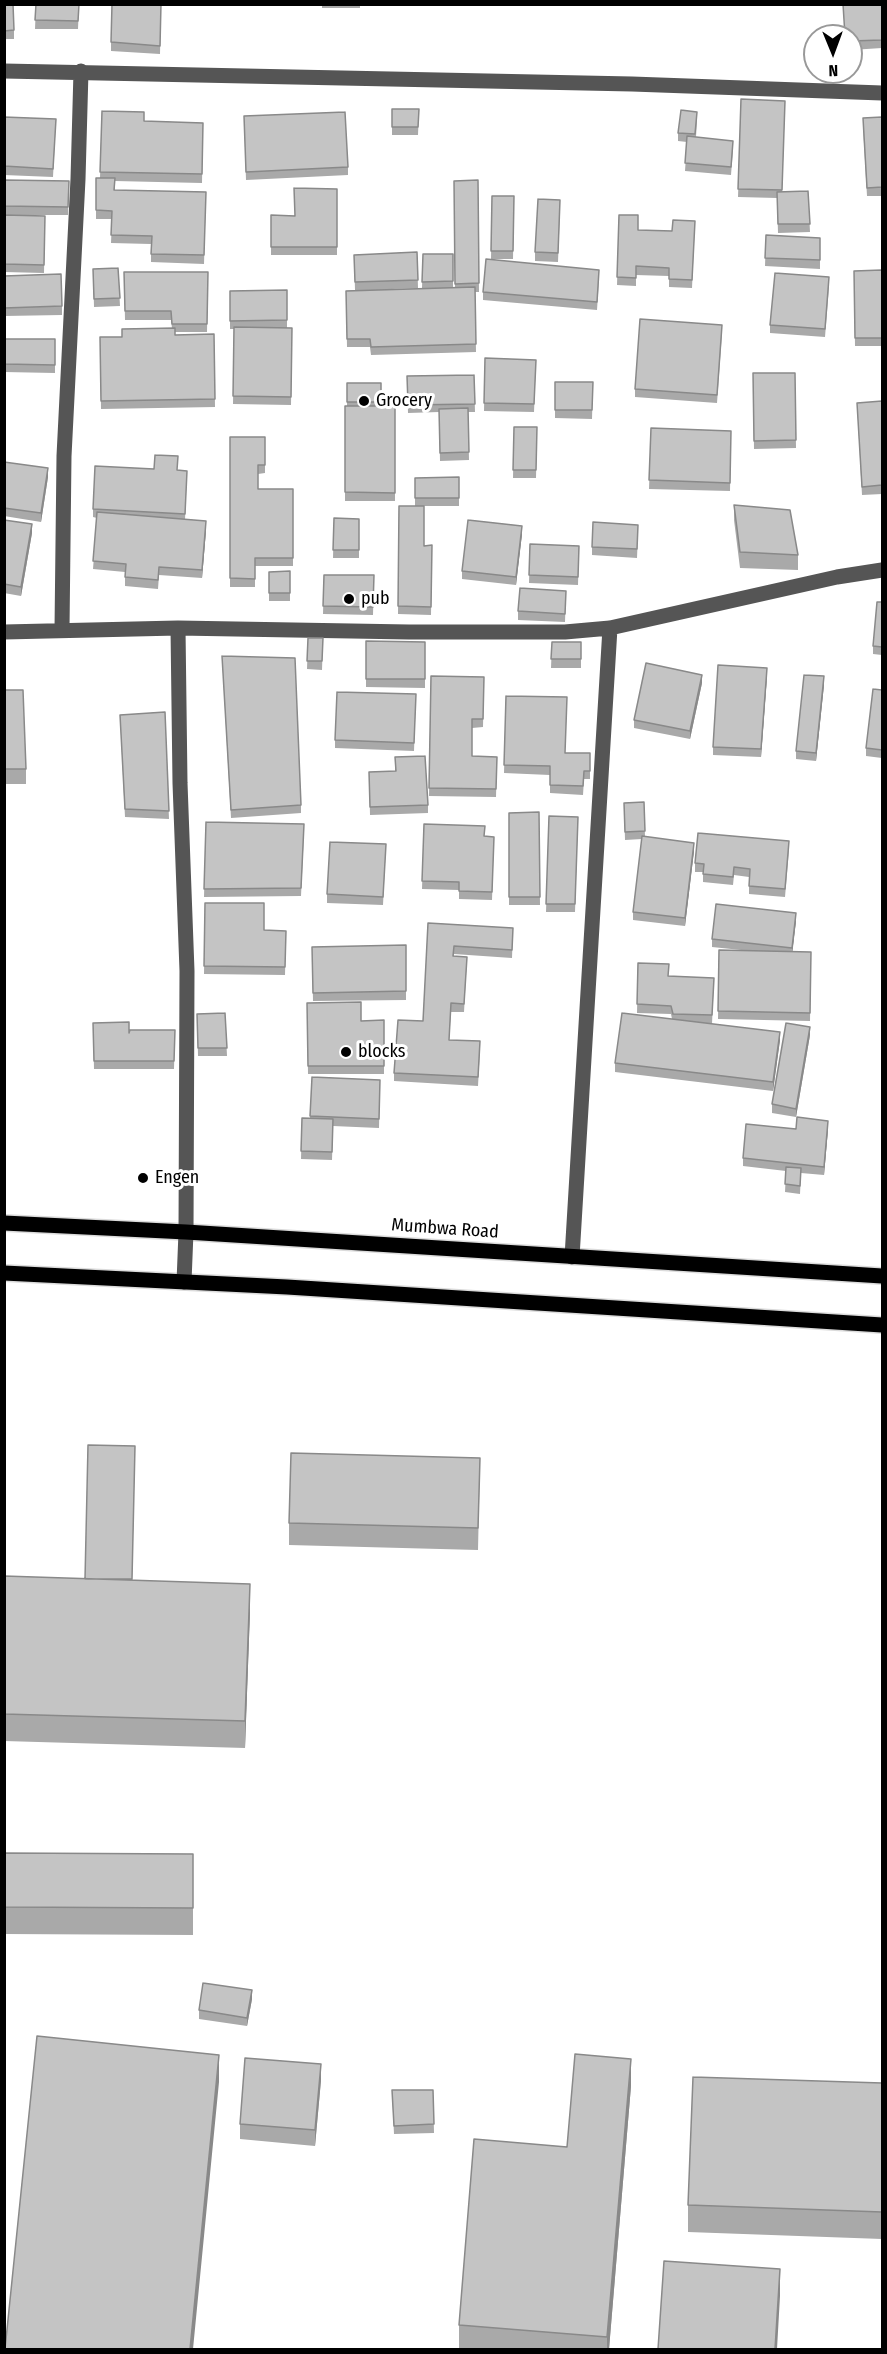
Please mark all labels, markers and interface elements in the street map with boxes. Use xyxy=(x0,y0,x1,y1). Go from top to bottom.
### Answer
north arrow xyxy=(803,24,863,84)
text: N xyxy=(828,61,838,80)
place label: Grocery xyxy=(376,390,432,412)
marker: Grocery xyxy=(357,394,371,408)
place label: pub xyxy=(361,588,390,610)
marker: pub xyxy=(342,592,356,606)
place label: blocks xyxy=(358,1041,405,1063)
marker: blocks xyxy=(339,1045,353,1059)
place label: Engen xyxy=(155,1167,199,1189)
marker: Engen xyxy=(136,1171,150,1185)
street label: Mumbwa Road xyxy=(391,1214,499,1244)

